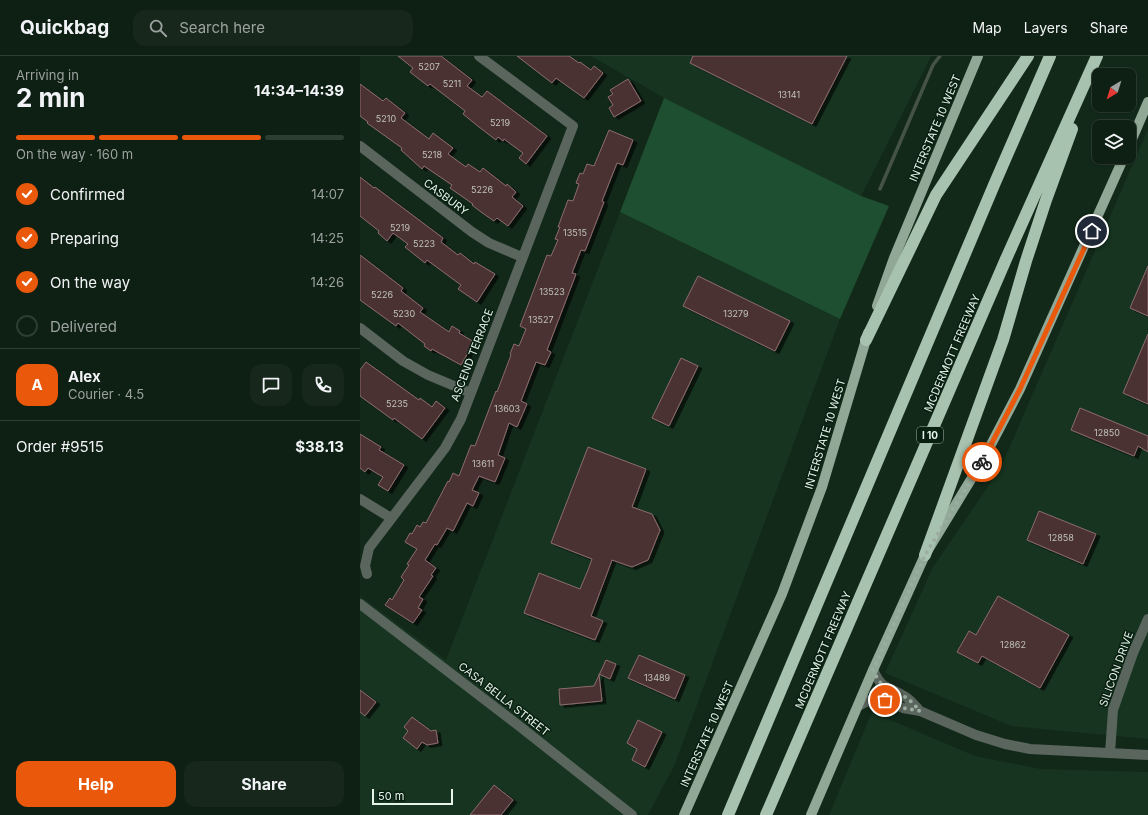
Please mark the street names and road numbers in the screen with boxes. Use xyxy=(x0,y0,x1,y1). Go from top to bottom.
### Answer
street label: INTERSTATE 10 WEST xyxy=(906,72,964,184)
street label: CASBURY xyxy=(421,176,471,219)
street label: MCDERMOTT FREEWAY xyxy=(921,292,983,414)
street label: ASCEND TERRACE xyxy=(448,307,496,403)
street label: INTERSTATE 10 WEST xyxy=(802,377,848,491)
road number: I 10 xyxy=(917,427,943,443)
street label: MCDERMOTT FREEWAY xyxy=(792,589,854,711)
street label: SILICON DRIVE xyxy=(1096,629,1136,709)
street label: CASA BELLA STREET xyxy=(456,659,552,739)
street label: INTERSTATE 10 WEST xyxy=(677,679,737,789)

